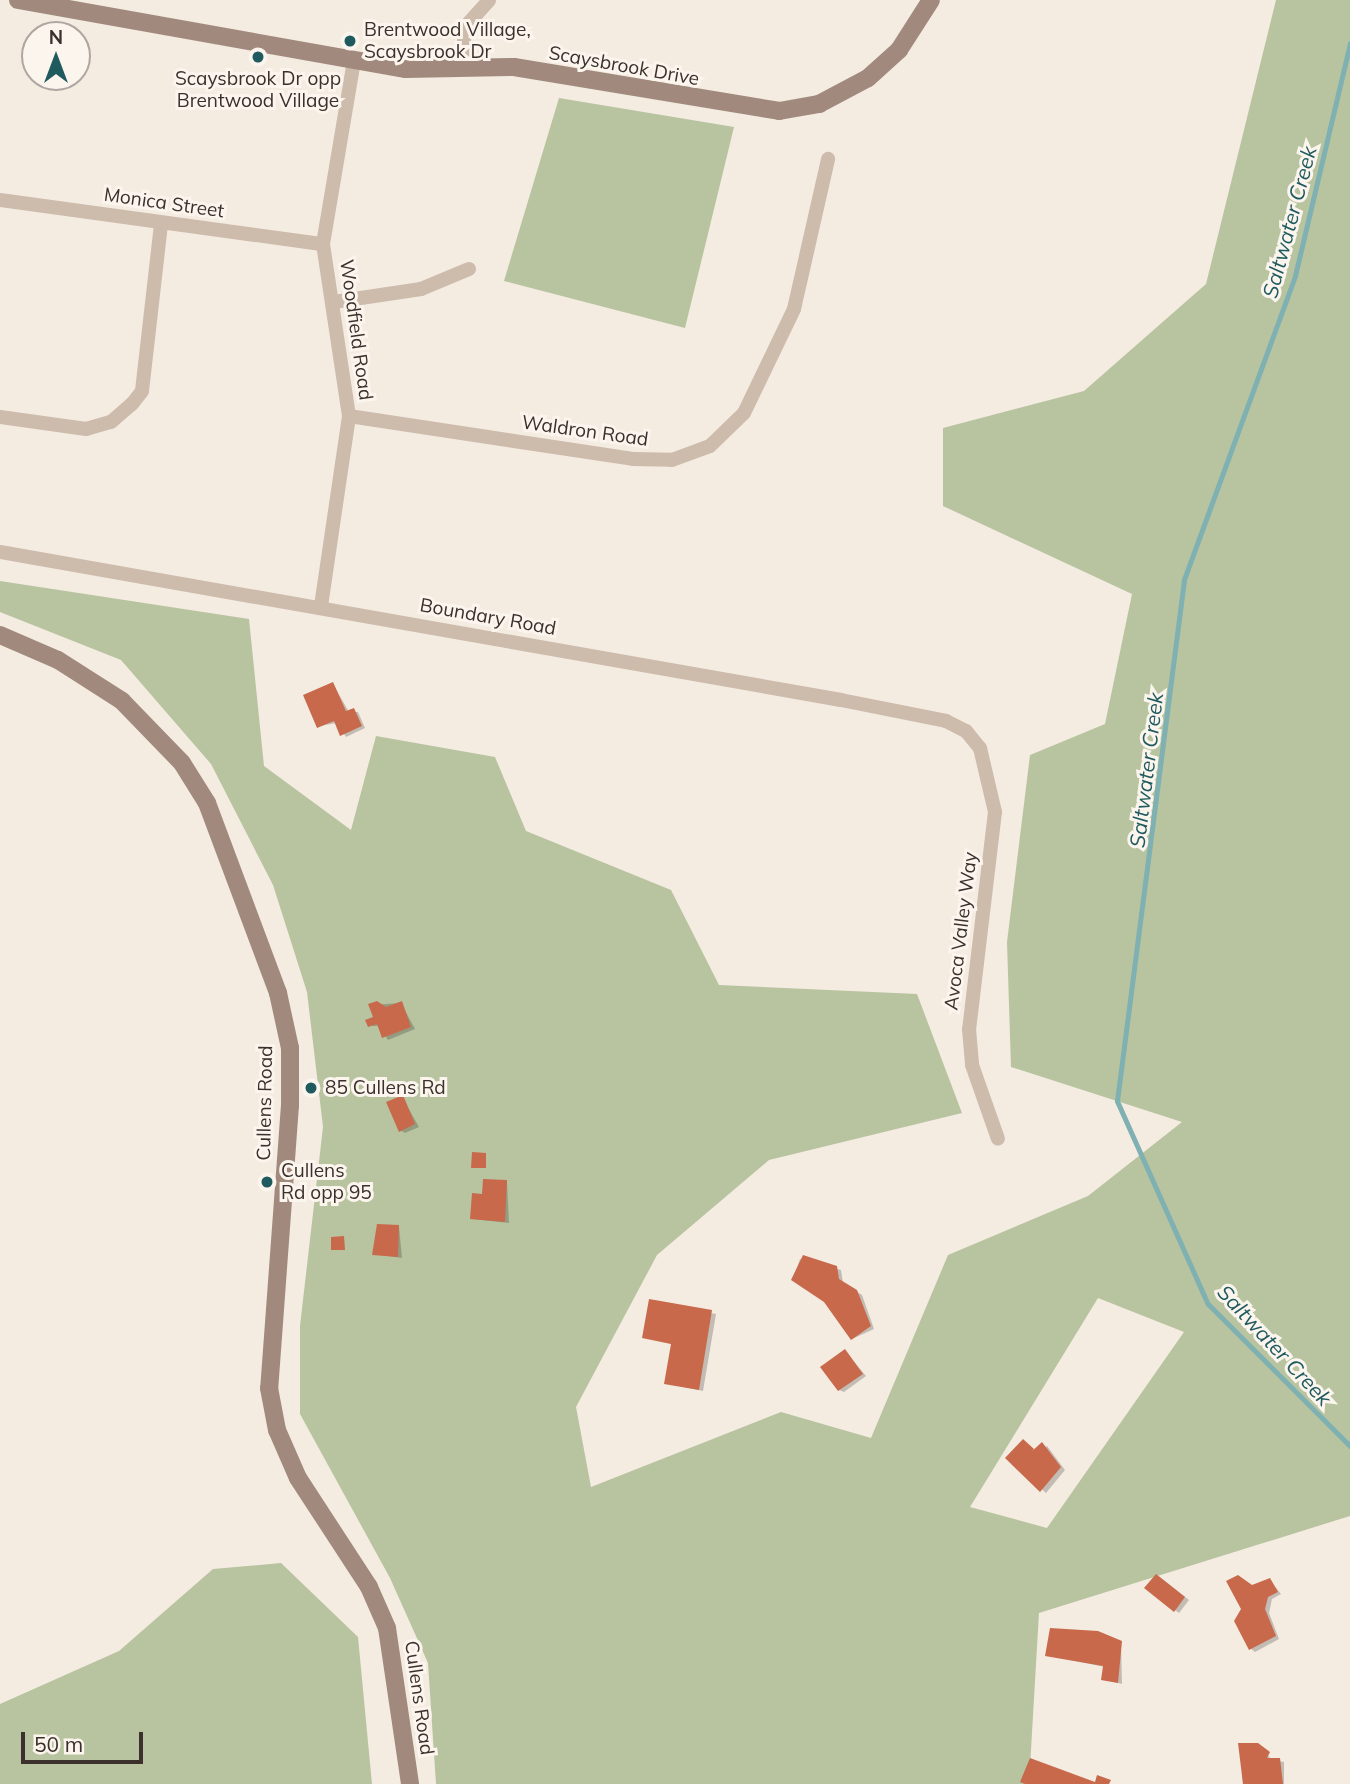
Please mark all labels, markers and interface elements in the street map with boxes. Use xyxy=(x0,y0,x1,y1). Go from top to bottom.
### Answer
place label: Brentwood Village, Scaysbrook Dr xyxy=(364,19,531,63)
north arrow xyxy=(21,21,91,91)
text: N xyxy=(49,25,63,49)
marker: Brentwood Village, Scaysbrook Dr xyxy=(342,33,358,49)
street label: Scaysbrook Drive xyxy=(547,42,701,90)
marker: Scaysbrook Dr opp Brentwood Village xyxy=(250,49,266,65)
place label: Scaysbrook Dr opp Brentwood Village xyxy=(175,68,341,112)
water label: Saltwater Creek xyxy=(1257,143,1321,301)
street label: Monica Street xyxy=(102,183,226,223)
street label: Woodfield Road xyxy=(335,258,377,402)
street label: Waldron Road xyxy=(520,411,650,451)
street label: Boundary Road xyxy=(418,594,558,640)
water label: Saltwater Creek xyxy=(1124,691,1168,849)
street label: Avoca Valley Way xyxy=(940,851,982,1011)
street label: Cullens Road xyxy=(253,1045,277,1161)
place label: 85 Cullens Rd xyxy=(325,1077,446,1099)
marker: 85 Cullens Rd xyxy=(303,1080,319,1096)
place label: Cullens Rd opp 95 xyxy=(281,1160,372,1204)
marker: Cullens Rd opp 95 xyxy=(259,1174,275,1190)
water label: Saltwater Creek xyxy=(1213,1279,1337,1411)
street label: Cullens Road xyxy=(400,1639,438,1757)
scale bar xyxy=(24,1718,147,1762)
text: 50 m xyxy=(34,1731,83,1757)

